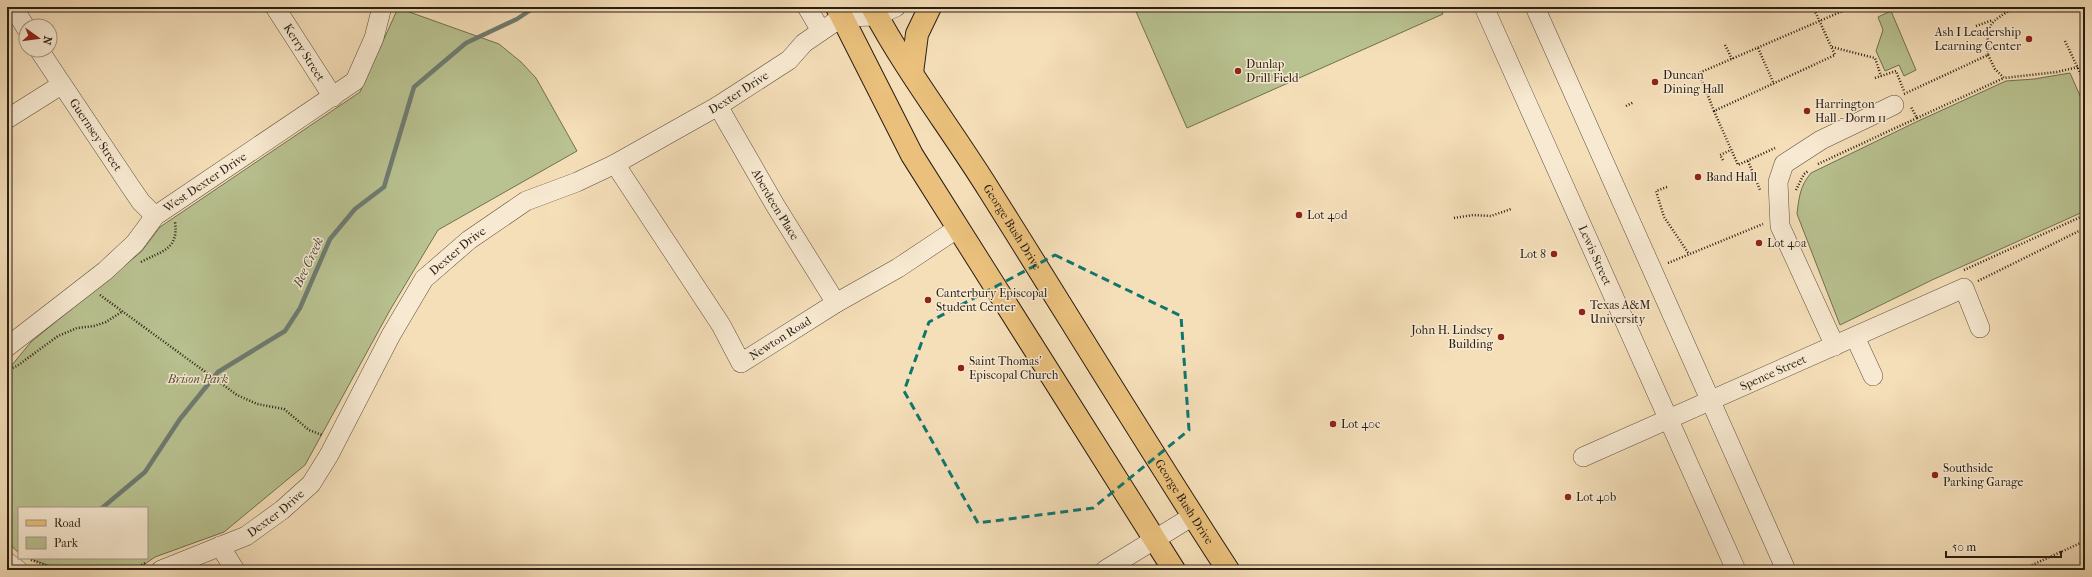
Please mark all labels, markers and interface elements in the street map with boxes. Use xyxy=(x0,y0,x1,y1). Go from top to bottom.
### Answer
north arrow xyxy=(18,18,58,58)
street label: Kerry Street xyxy=(281,21,328,84)
place label: Ash I Leadership Learning Center xyxy=(1934,25,2022,53)
marker: Ash I Leadership Learning Center xyxy=(2024,34,2034,44)
text: N xyxy=(40,35,55,47)
place label: Dunlap Drill Field xyxy=(1246,57,1299,85)
marker: Dunlap Drill Field xyxy=(1233,66,1243,76)
street label: Dexter Drive xyxy=(706,68,771,117)
place label: Duncan Dining Hall xyxy=(1663,68,1725,96)
marker: Duncan Dining Hall xyxy=(1650,77,1660,87)
street label: Guernsey Street xyxy=(67,96,125,174)
place label: Harrington Hall - Dorm 11 xyxy=(1815,97,1886,125)
marker: Harrington Hall - Dorm 11 xyxy=(1802,106,1812,116)
street label: West Dexter Drive xyxy=(160,149,249,216)
street label: Aberdeen Place xyxy=(748,166,802,243)
place label: Band Hall xyxy=(1706,170,1758,184)
marker: Band Hall xyxy=(1693,172,1703,182)
street label: George Bush Drive xyxy=(980,182,1044,273)
place label: Lot 40d xyxy=(1307,208,1348,222)
marker: Lot 40d xyxy=(1294,210,1304,220)
street label: Lewis Street xyxy=(1576,223,1615,288)
street label: Dexter Drive xyxy=(427,224,488,278)
water label: Bee Creek xyxy=(289,234,326,291)
place label: Lot 40a xyxy=(1767,236,1807,250)
marker: Lot 40a xyxy=(1754,238,1764,248)
place label: Lot 8 xyxy=(1520,247,1546,261)
marker: Lot 8 xyxy=(1549,249,1559,259)
place label: Canterbury Episcopal Student Center xyxy=(936,286,1048,314)
marker: Canterbury Episcopal Student Center xyxy=(923,295,933,305)
place label: Texas A&M University xyxy=(1590,298,1650,326)
marker: Texas A&M University xyxy=(1577,307,1587,317)
street label: Newton Road xyxy=(747,313,814,363)
place label: John H. Lindsey Building xyxy=(1410,323,1494,351)
marker: John H. Lindsey Building xyxy=(1496,332,1506,342)
street label: Spence Street xyxy=(1738,352,1809,393)
place label: Saint Thomas' Episcopal Church xyxy=(969,354,1059,382)
marker: Saint Thomas' Episcopal Church xyxy=(956,363,966,373)
park label: Brison Park xyxy=(167,372,228,386)
place label: Lot 40c xyxy=(1341,417,1380,431)
marker: Lot 40c xyxy=(1328,419,1338,429)
street label: George Bush Drive xyxy=(1152,457,1216,547)
place label: Southside Parking Garage xyxy=(1943,461,2023,489)
marker: Southside Parking Garage xyxy=(1930,470,1940,480)
street label: Dexter Drive xyxy=(244,487,307,540)
place label: Lot 40b xyxy=(1576,490,1616,504)
marker: Lot 40b xyxy=(1563,492,1573,502)
legend xyxy=(18,507,148,559)
text: Road xyxy=(54,516,81,530)
scale bar xyxy=(1946,533,2061,559)
text: Park xyxy=(54,536,79,550)
text: 50 m xyxy=(1952,540,1976,554)

